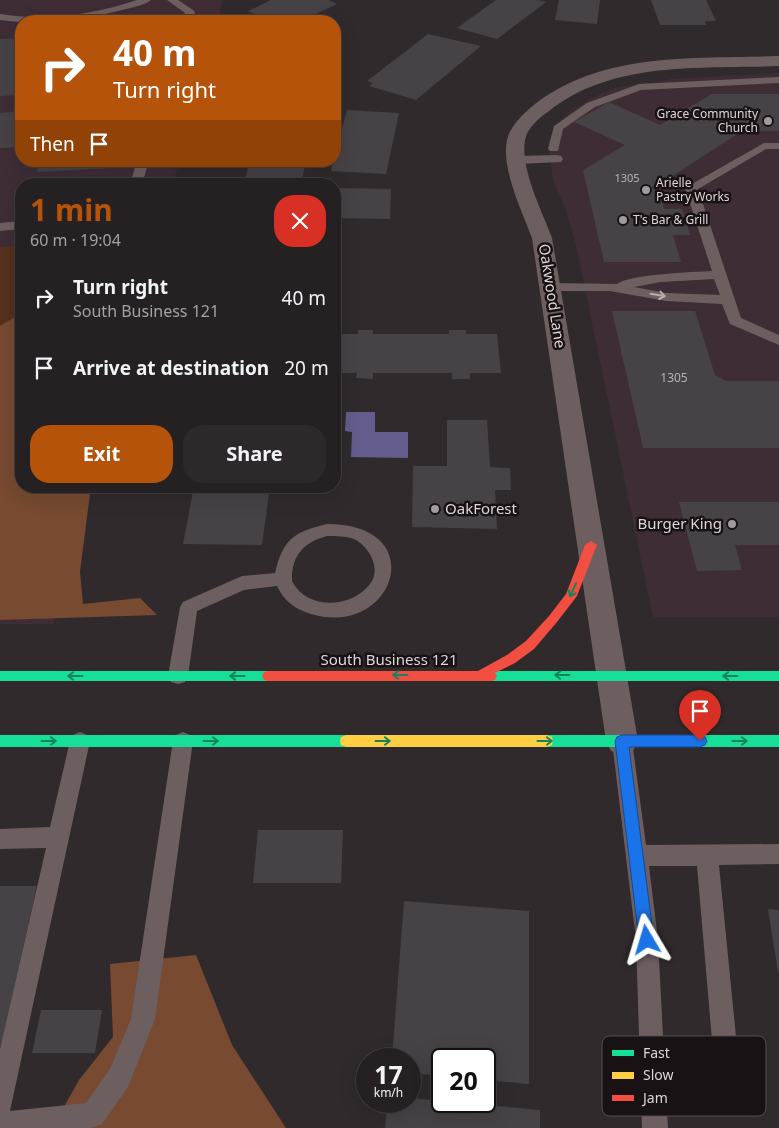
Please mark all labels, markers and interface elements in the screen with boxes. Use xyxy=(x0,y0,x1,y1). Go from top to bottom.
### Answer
text: 40 m xyxy=(113,29,196,76)
icon: right xyxy=(30,35,95,100)
text: Turn right xyxy=(113,74,216,104)
place label: Grace Community Church xyxy=(657,105,759,136)
marker: Grace Community Church xyxy=(762,115,774,127)
icon: arrive xyxy=(85,130,113,158)
text: Then xyxy=(30,131,75,157)
house number: 1305 xyxy=(614,170,640,185)
place label: Arielle Pastry Works xyxy=(656,174,730,205)
marker: Arielle Pastry Works xyxy=(640,184,652,196)
text: 1 min xyxy=(30,189,113,230)
button: close xyxy=(274,195,326,247)
place label: T's Bar & Grill xyxy=(633,211,708,228)
marker: T's Bar & Grill xyxy=(617,214,629,226)
text: 60 m · 19:04 xyxy=(30,229,121,251)
street label: Oakwood Lane xyxy=(535,242,571,349)
text: Turn right xyxy=(73,274,168,300)
icon: right xyxy=(30,284,58,312)
text: 40 m xyxy=(282,285,326,311)
one-way arrow xyxy=(650,291,666,301)
text: South Business 121 xyxy=(73,300,219,322)
icon: arrive xyxy=(30,354,58,382)
text: Arrive at destination xyxy=(73,355,269,381)
text: 20 m xyxy=(284,355,329,381)
house number: 1305 xyxy=(660,369,688,386)
button: Exit xyxy=(30,425,173,483)
button: Share xyxy=(183,425,326,483)
place label: OakForest xyxy=(445,498,518,518)
marker: OakForest xyxy=(429,503,441,515)
place label: Burger King xyxy=(638,513,722,533)
marker: Burger King xyxy=(726,518,738,530)
one-way arrow xyxy=(567,582,577,597)
street label: South Business 121 xyxy=(321,649,457,669)
one-way arrow xyxy=(392,670,408,680)
one-way arrow xyxy=(554,670,570,680)
one-way arrow xyxy=(67,671,83,681)
one-way arrow xyxy=(229,671,246,681)
one-way arrow xyxy=(723,671,739,681)
pin xyxy=(679,690,721,741)
icon: arrive xyxy=(686,697,714,725)
one-way arrow xyxy=(40,736,57,746)
one-way arrow xyxy=(202,736,219,746)
one-way arrow xyxy=(374,736,391,746)
one-way arrow xyxy=(537,736,553,746)
one-way arrow xyxy=(732,736,748,746)
position arrow xyxy=(620,913,672,965)
legend xyxy=(602,1036,766,1116)
text: Fast xyxy=(643,1043,670,1062)
speed limit sign: 20 xyxy=(431,1048,496,1113)
text: 17 xyxy=(374,1057,403,1091)
text: Slow xyxy=(643,1065,674,1084)
text: km/h xyxy=(374,1084,403,1101)
text: Jam xyxy=(641,1088,668,1107)

